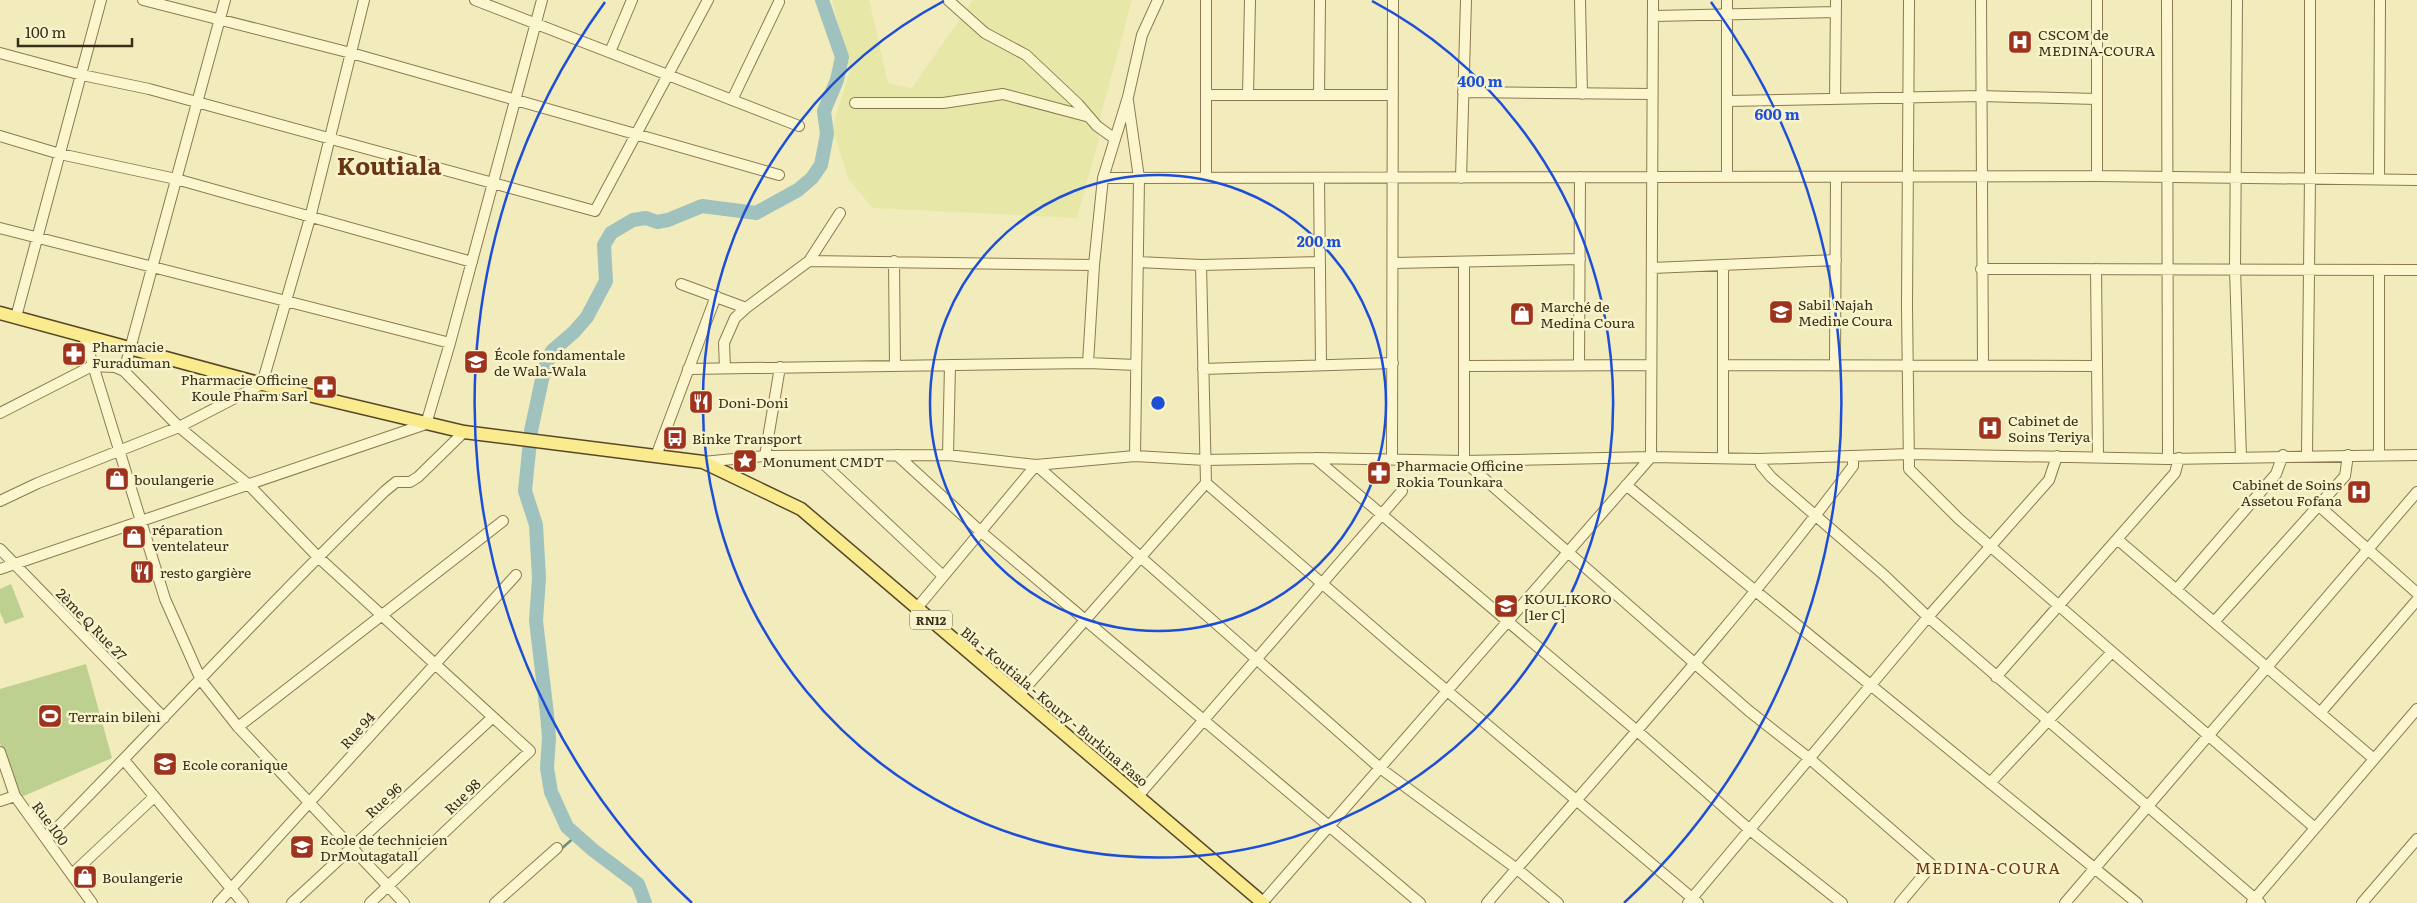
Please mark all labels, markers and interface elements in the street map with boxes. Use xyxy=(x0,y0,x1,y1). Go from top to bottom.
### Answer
scale bar xyxy=(18,15,131,47)
text: 100 m xyxy=(25,20,66,43)
place label: CSCOM de MEDINA-COURA xyxy=(2038,24,2156,60)
hospital icon: CSCOM de MEDINA-COURA xyxy=(2007,29,2033,55)
text: 400 m xyxy=(1457,69,1503,92)
text: 600 m xyxy=(1754,102,1800,125)
district label: Koutiala xyxy=(337,147,441,182)
text: 200 m xyxy=(1297,229,1341,252)
place label: Sabil Najah Medine Coura xyxy=(1798,294,1893,330)
place label: Marché de Medina Coura xyxy=(1540,296,1635,332)
school or university icon: Sabil Najah Medine Coura xyxy=(1768,299,1794,325)
shop icon: Marché de Medina Coura xyxy=(1509,301,1535,327)
place label: Pharmacie Furaduman xyxy=(92,336,171,372)
pharmacy icon: Pharmacie Furaduman xyxy=(61,341,87,367)
place label: École fondamentale de Wala-Wala xyxy=(494,344,625,380)
school or university icon: École fondamentale de Wala-Wala xyxy=(463,349,489,375)
place label: Pharmacie Officine Koule Pharm Sarl xyxy=(181,369,308,405)
pharmacy icon: Pharmacie Officine Koule Pharm Sarl xyxy=(312,374,338,400)
restaurant icon: Doni-Doni xyxy=(688,389,714,415)
place label: Doni-Doni xyxy=(718,392,789,412)
centre of rings xyxy=(1149,394,1167,412)
place label: Cabinet de Soins Teriya xyxy=(2008,410,2091,446)
hospital icon: Cabinet de Soins Teriya xyxy=(1977,415,2003,441)
bus stop icon: Binke Transport xyxy=(662,425,688,451)
place label: Binke Transport xyxy=(692,428,802,448)
place icon: Monument CMDT xyxy=(732,448,758,474)
place label: Monument CMDT xyxy=(762,451,884,471)
place label: Pharmacie Officine Rokia Tounkara xyxy=(1396,455,1523,491)
pharmacy icon: Pharmacie Officine Rokia Tounkara xyxy=(1366,460,1392,486)
shop icon: boulangerie xyxy=(104,466,130,492)
place label: boulangerie xyxy=(134,469,214,489)
place label: Cabinet de Soins Assetou Fofana xyxy=(2232,474,2342,510)
hospital icon: Cabinet de Soins Assetou Fofana xyxy=(2346,479,2372,505)
place label: réparation ventelateur xyxy=(152,519,229,555)
shop icon: réparation ventelateur xyxy=(121,524,147,550)
restaurant icon: resto gargière xyxy=(129,559,155,585)
place label: resto gargière xyxy=(160,562,251,582)
street label: 2ème Q Rue 27 xyxy=(52,583,132,665)
place label: KOULIKORO [1er C] xyxy=(1524,588,1612,624)
school or university icon: KOULIKORO [1er C] xyxy=(1493,593,1519,619)
road number: RN12 xyxy=(910,610,952,630)
street label: Bla - Koutiala - Koury - Burkina Faso xyxy=(957,621,1153,791)
sports icon: Terrain bileni xyxy=(37,703,63,729)
place label: Terrain bileni xyxy=(68,706,161,726)
street label: Rue 94 xyxy=(335,707,379,753)
school or university icon: Ecole coranique xyxy=(152,751,178,777)
place label: Ecole coranique xyxy=(182,754,288,774)
street label: Rue 98 xyxy=(439,774,485,818)
street label: Rue 96 xyxy=(360,778,406,822)
street label: Rue 100 xyxy=(28,797,74,849)
place label: Ecole de technicien DrMoutagatall xyxy=(320,829,448,865)
school or university icon: Ecole de technicien DrMoutagatall xyxy=(289,834,315,860)
district label: MEDINA-COURA xyxy=(1915,855,2061,879)
shop icon: Boulangerie xyxy=(72,864,98,890)
place label: Boulangerie xyxy=(102,867,183,887)

